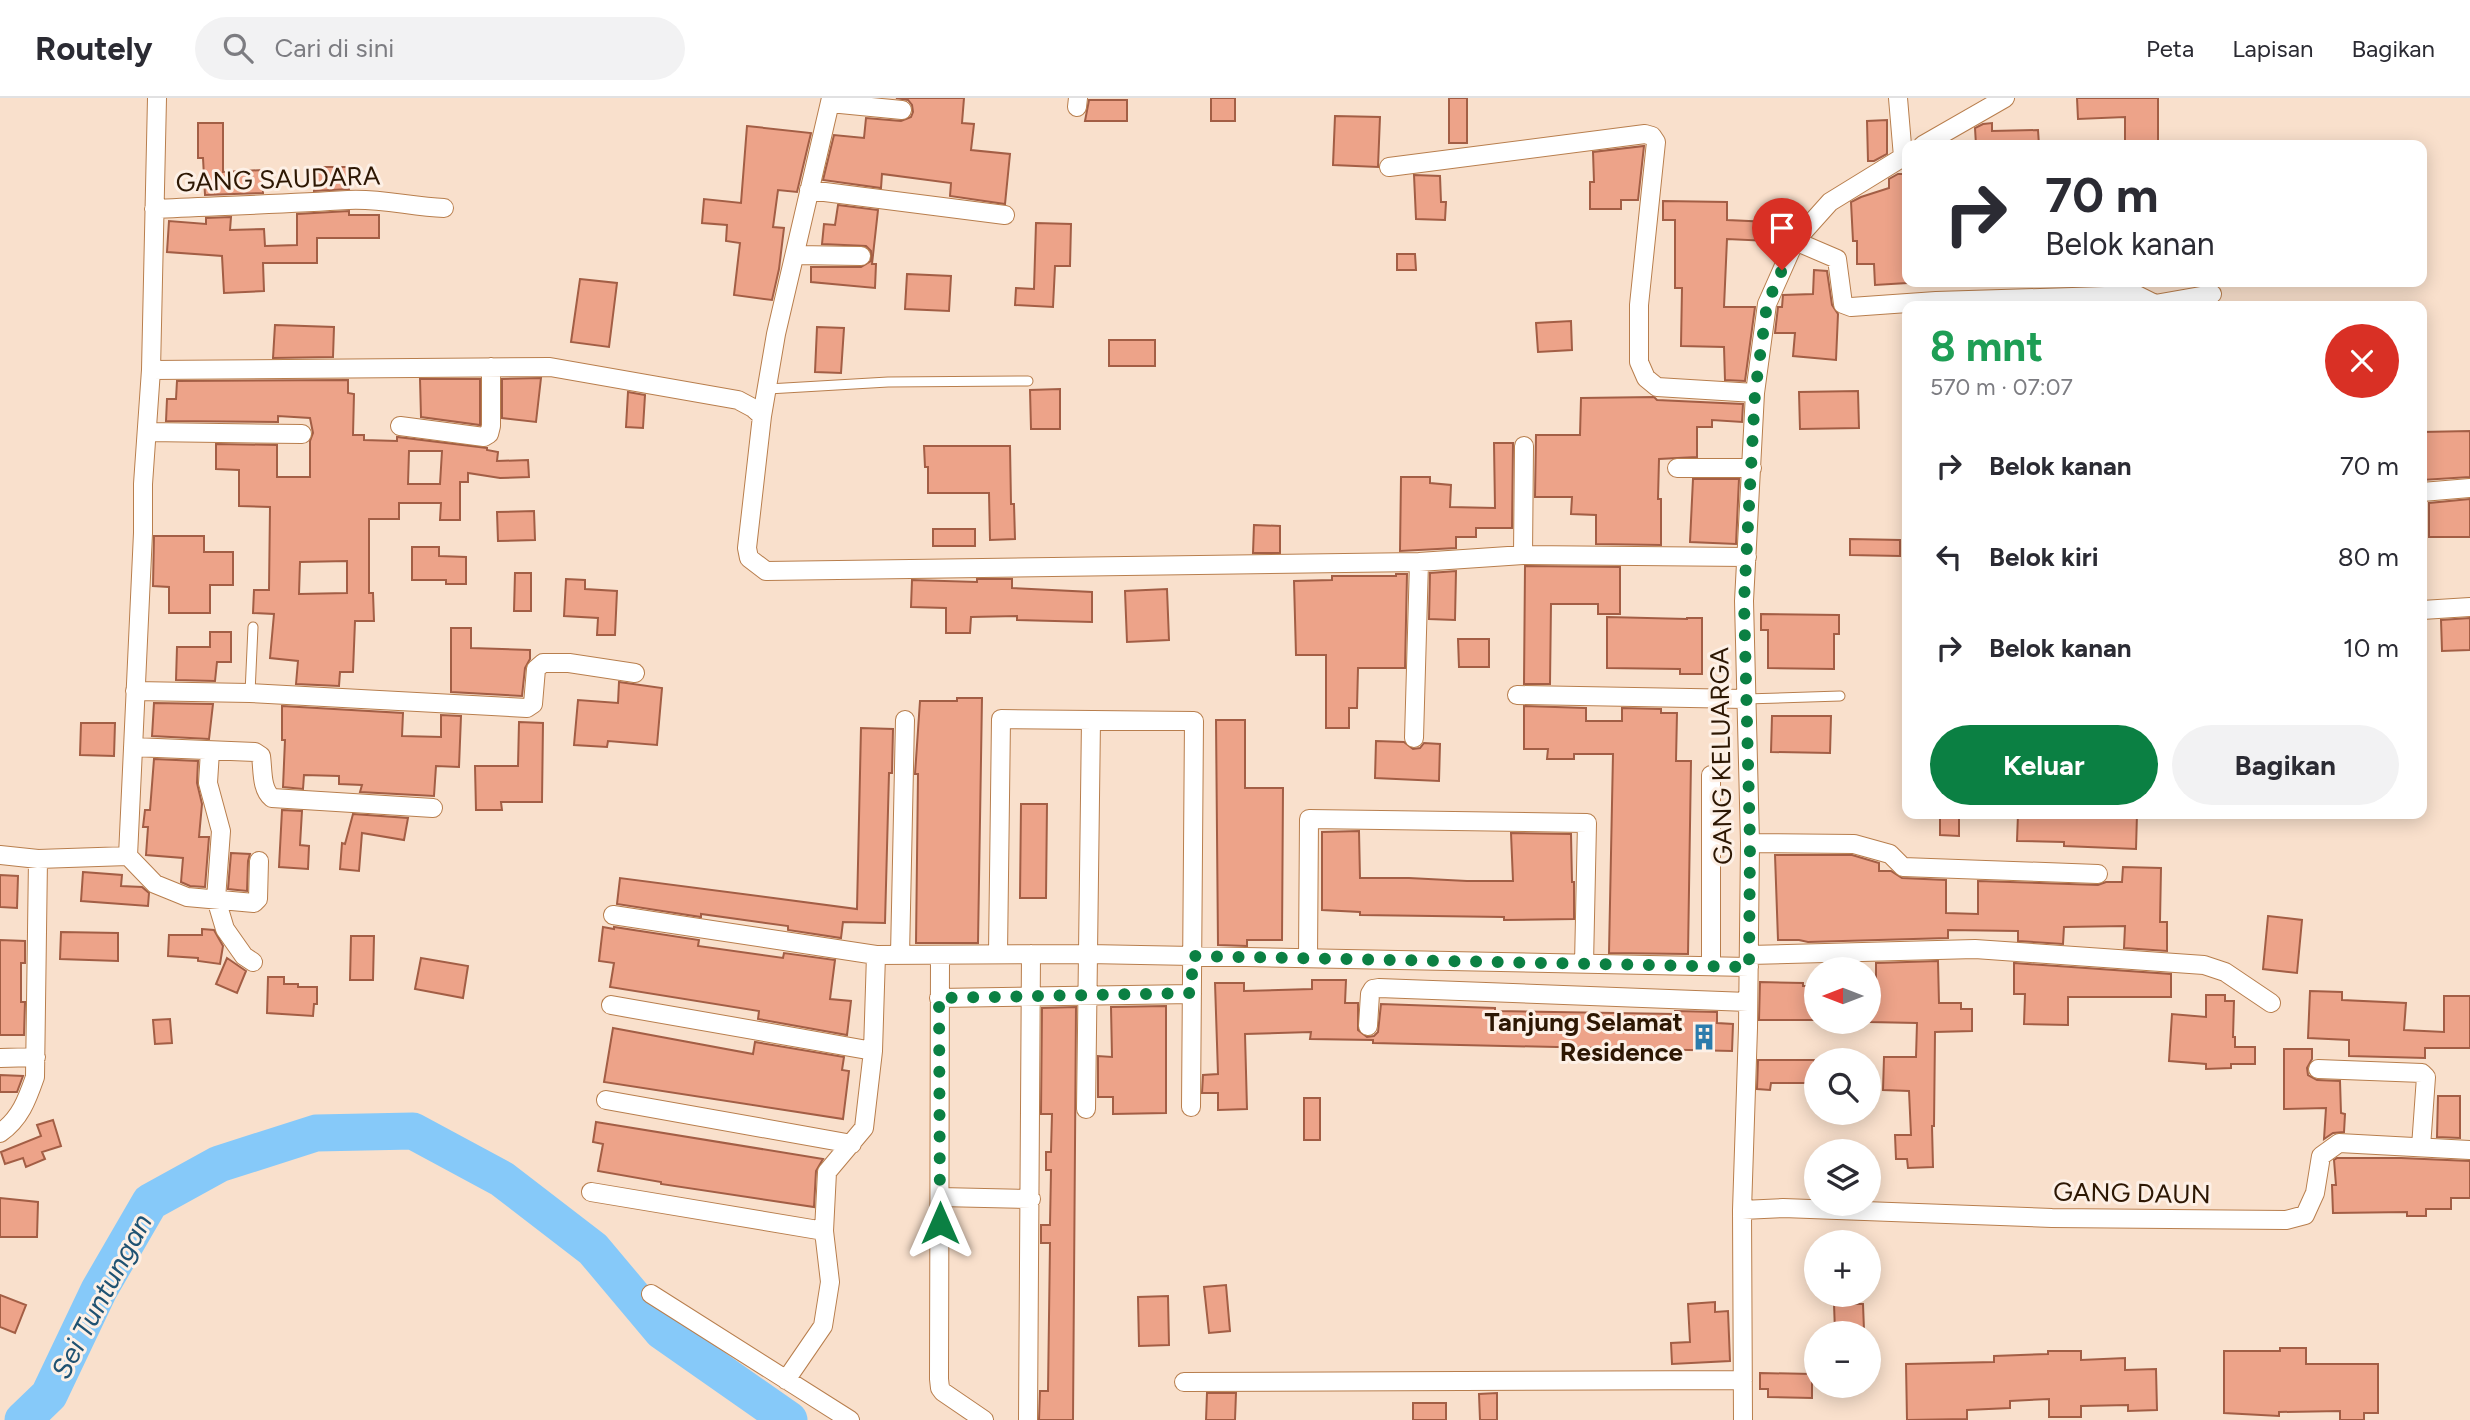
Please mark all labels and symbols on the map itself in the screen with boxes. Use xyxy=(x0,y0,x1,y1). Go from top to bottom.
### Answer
street label: GANG SAUDARA xyxy=(175,159,381,199)
pin xyxy=(1752,198,1812,270)
street label: GANG KELUARGA xyxy=(1703,646,1739,865)
north arrow xyxy=(1804,957,1881,1034)
place label: Tanjung Selamat Residence xyxy=(1485,1006,1683,1068)
building icon: Tanjung Selamat Residence xyxy=(1689,1022,1719,1052)
street label: GANG DAUN xyxy=(2053,1176,2211,1210)
position arrow xyxy=(903,1186,977,1260)
water label: Sei Tuntungan xyxy=(43,1208,159,1384)

